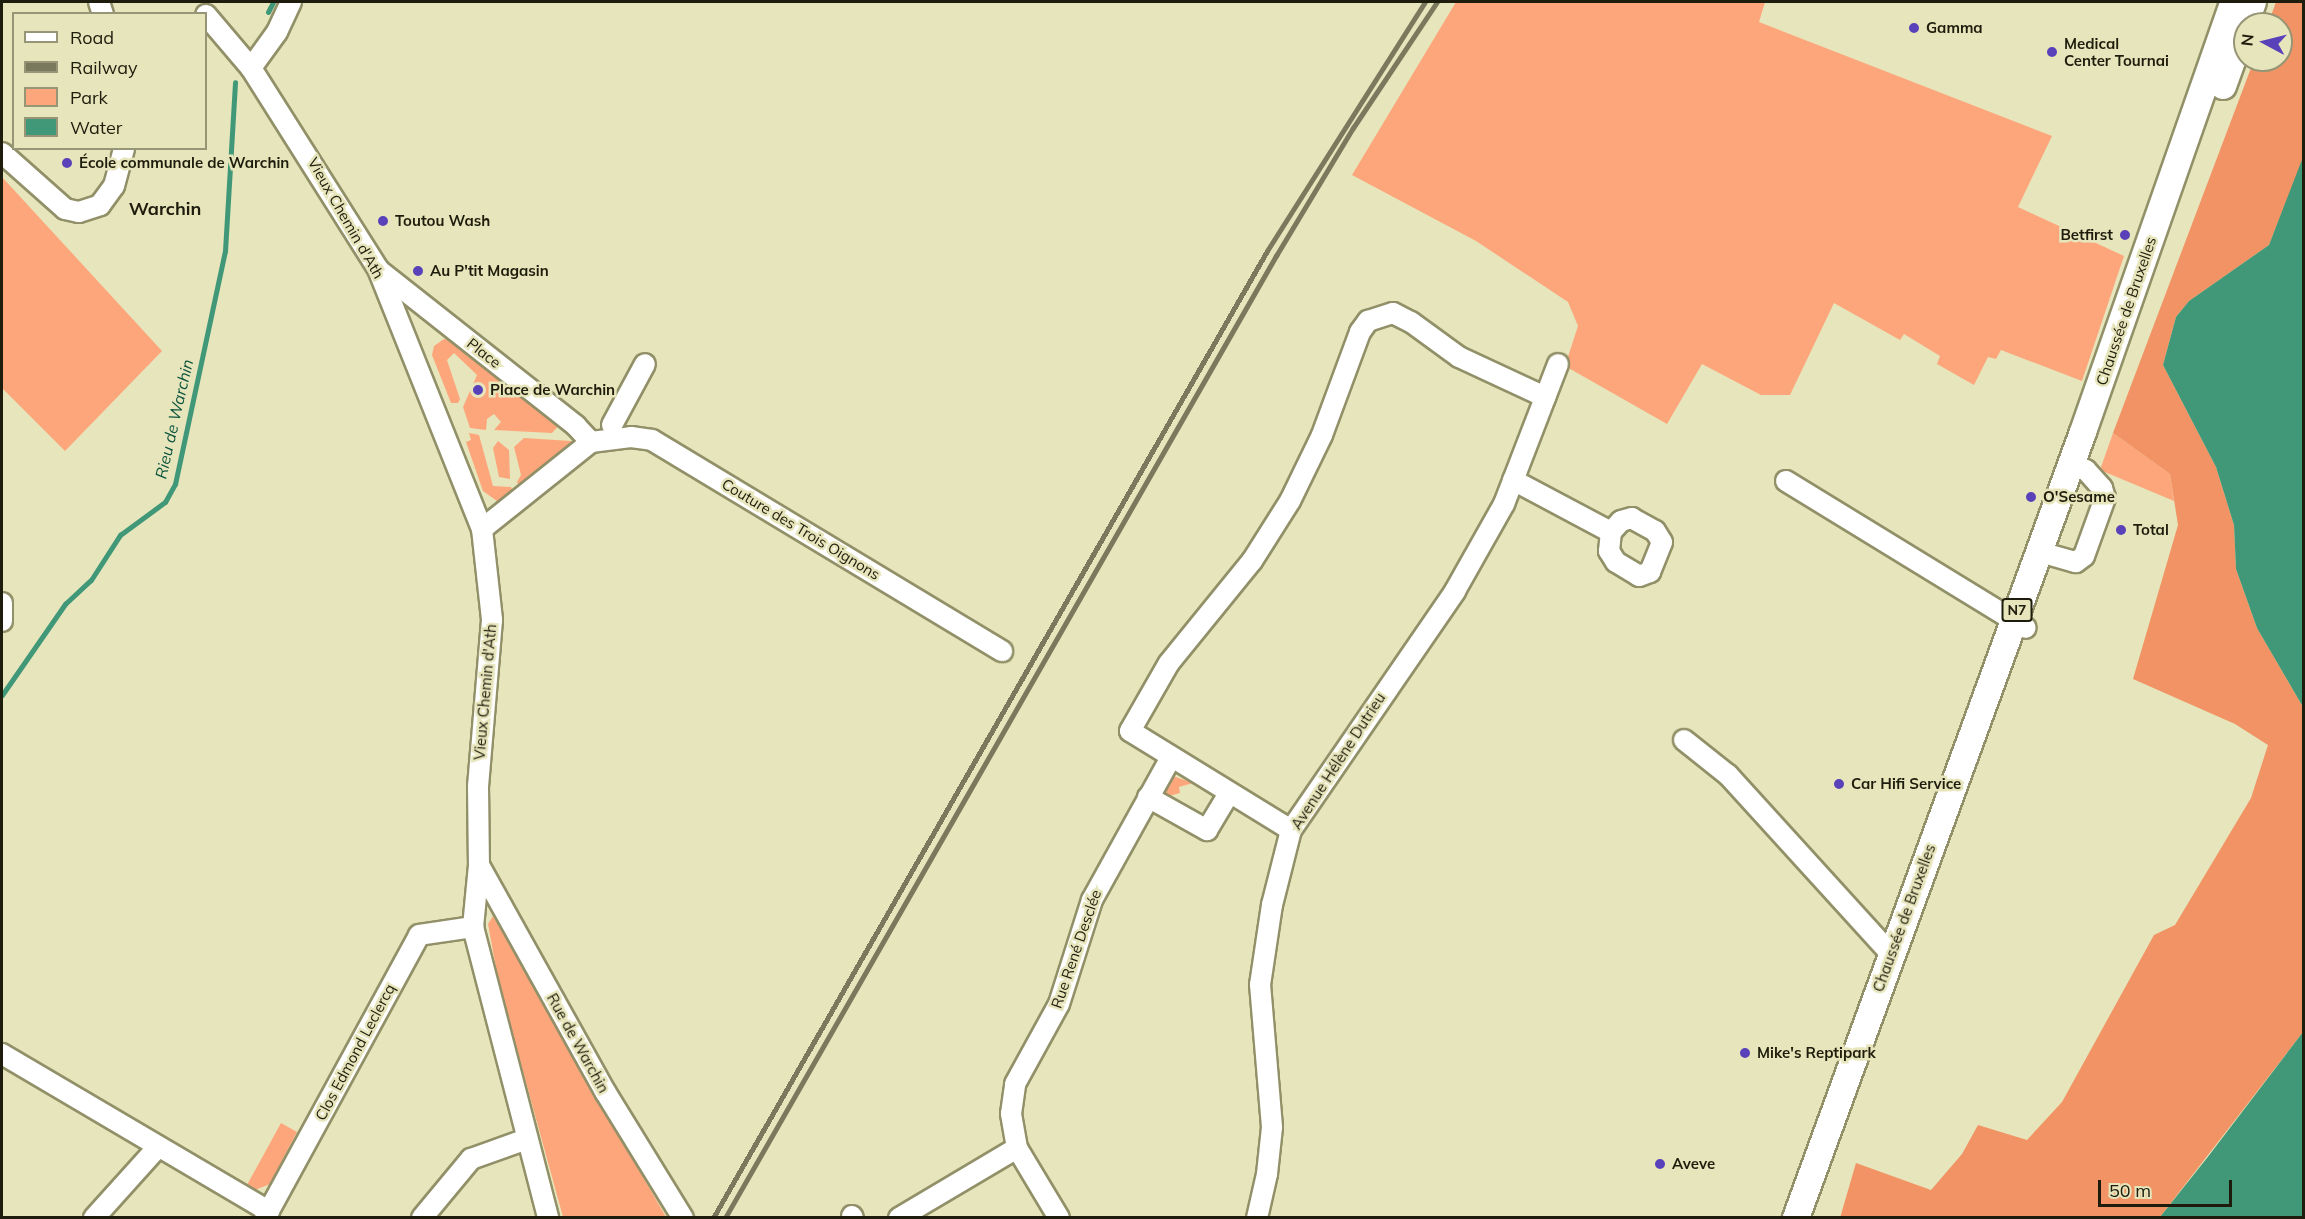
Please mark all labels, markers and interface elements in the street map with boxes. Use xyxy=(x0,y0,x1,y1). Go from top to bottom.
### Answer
legend xyxy=(12,12,207,150)
north arrow xyxy=(2233,12,2293,72)
place label: Gamma xyxy=(1926,19,1983,37)
marker: Gamma xyxy=(1907,21,1921,35)
text: Road xyxy=(70,26,114,49)
text: N xyxy=(2236,33,2258,47)
place label: Medical Center Tournai xyxy=(2064,34,2169,69)
marker: Medical Center Tournai xyxy=(2045,45,2059,59)
text: Railway xyxy=(70,56,138,79)
text: Park xyxy=(70,86,108,109)
text: Water xyxy=(70,116,122,139)
place label: École communale de Warchin xyxy=(79,154,289,172)
street label: Vieux Chemin d'Ath xyxy=(304,154,388,282)
marker: École communale de Warchin xyxy=(60,156,74,170)
district label: Warchin xyxy=(129,198,201,220)
place label: Toutou Wash xyxy=(395,212,490,230)
marker: Toutou Wash xyxy=(376,214,390,228)
place label: Betfirst xyxy=(2060,226,2113,244)
marker: Betfirst xyxy=(2118,228,2132,242)
street label: Chaussée de Bruxelles xyxy=(2092,234,2160,388)
place label: Au P'tit Magasin xyxy=(430,262,549,280)
marker: Au P'tit Magasin xyxy=(411,264,425,278)
street label: Place xyxy=(464,334,504,372)
water label: Rieu de Warchin xyxy=(151,357,197,481)
place label: Place de Warchin xyxy=(490,381,615,399)
marker: Place de Warchin xyxy=(471,383,485,397)
street label: Couture des Trois Oignons xyxy=(719,475,883,583)
place label: O'Sesame xyxy=(2043,488,2115,506)
marker: O'Sesame xyxy=(2024,490,2038,504)
place label: Total xyxy=(2133,521,2169,539)
marker: Total xyxy=(2114,523,2128,537)
road number: N7 xyxy=(2000,599,2034,621)
street label: Vieux Chemin d'Ath xyxy=(470,623,500,761)
street label: Avenue Hélène Dutrieu xyxy=(1287,689,1389,833)
place label: Car Hifi Service xyxy=(1851,775,1961,793)
marker: Car Hifi Service xyxy=(1832,777,1846,791)
street label: Chaussée de Bruxelles xyxy=(1869,842,1939,994)
street label: Rue René Desclée xyxy=(1047,887,1105,1011)
street label: Clos Edmond Leclercq xyxy=(311,981,399,1123)
street label: Rue de Warchin xyxy=(543,990,613,1096)
place label: Mike's Reptipark xyxy=(1757,1044,1876,1062)
marker: Mike's Reptipark xyxy=(1738,1046,1752,1060)
place label: Aveve xyxy=(1672,1155,1715,1173)
marker: Aveve xyxy=(1653,1157,1667,1171)
scale bar xyxy=(2101,1168,2234,1206)
text: 50 m xyxy=(2109,1179,2151,1202)

